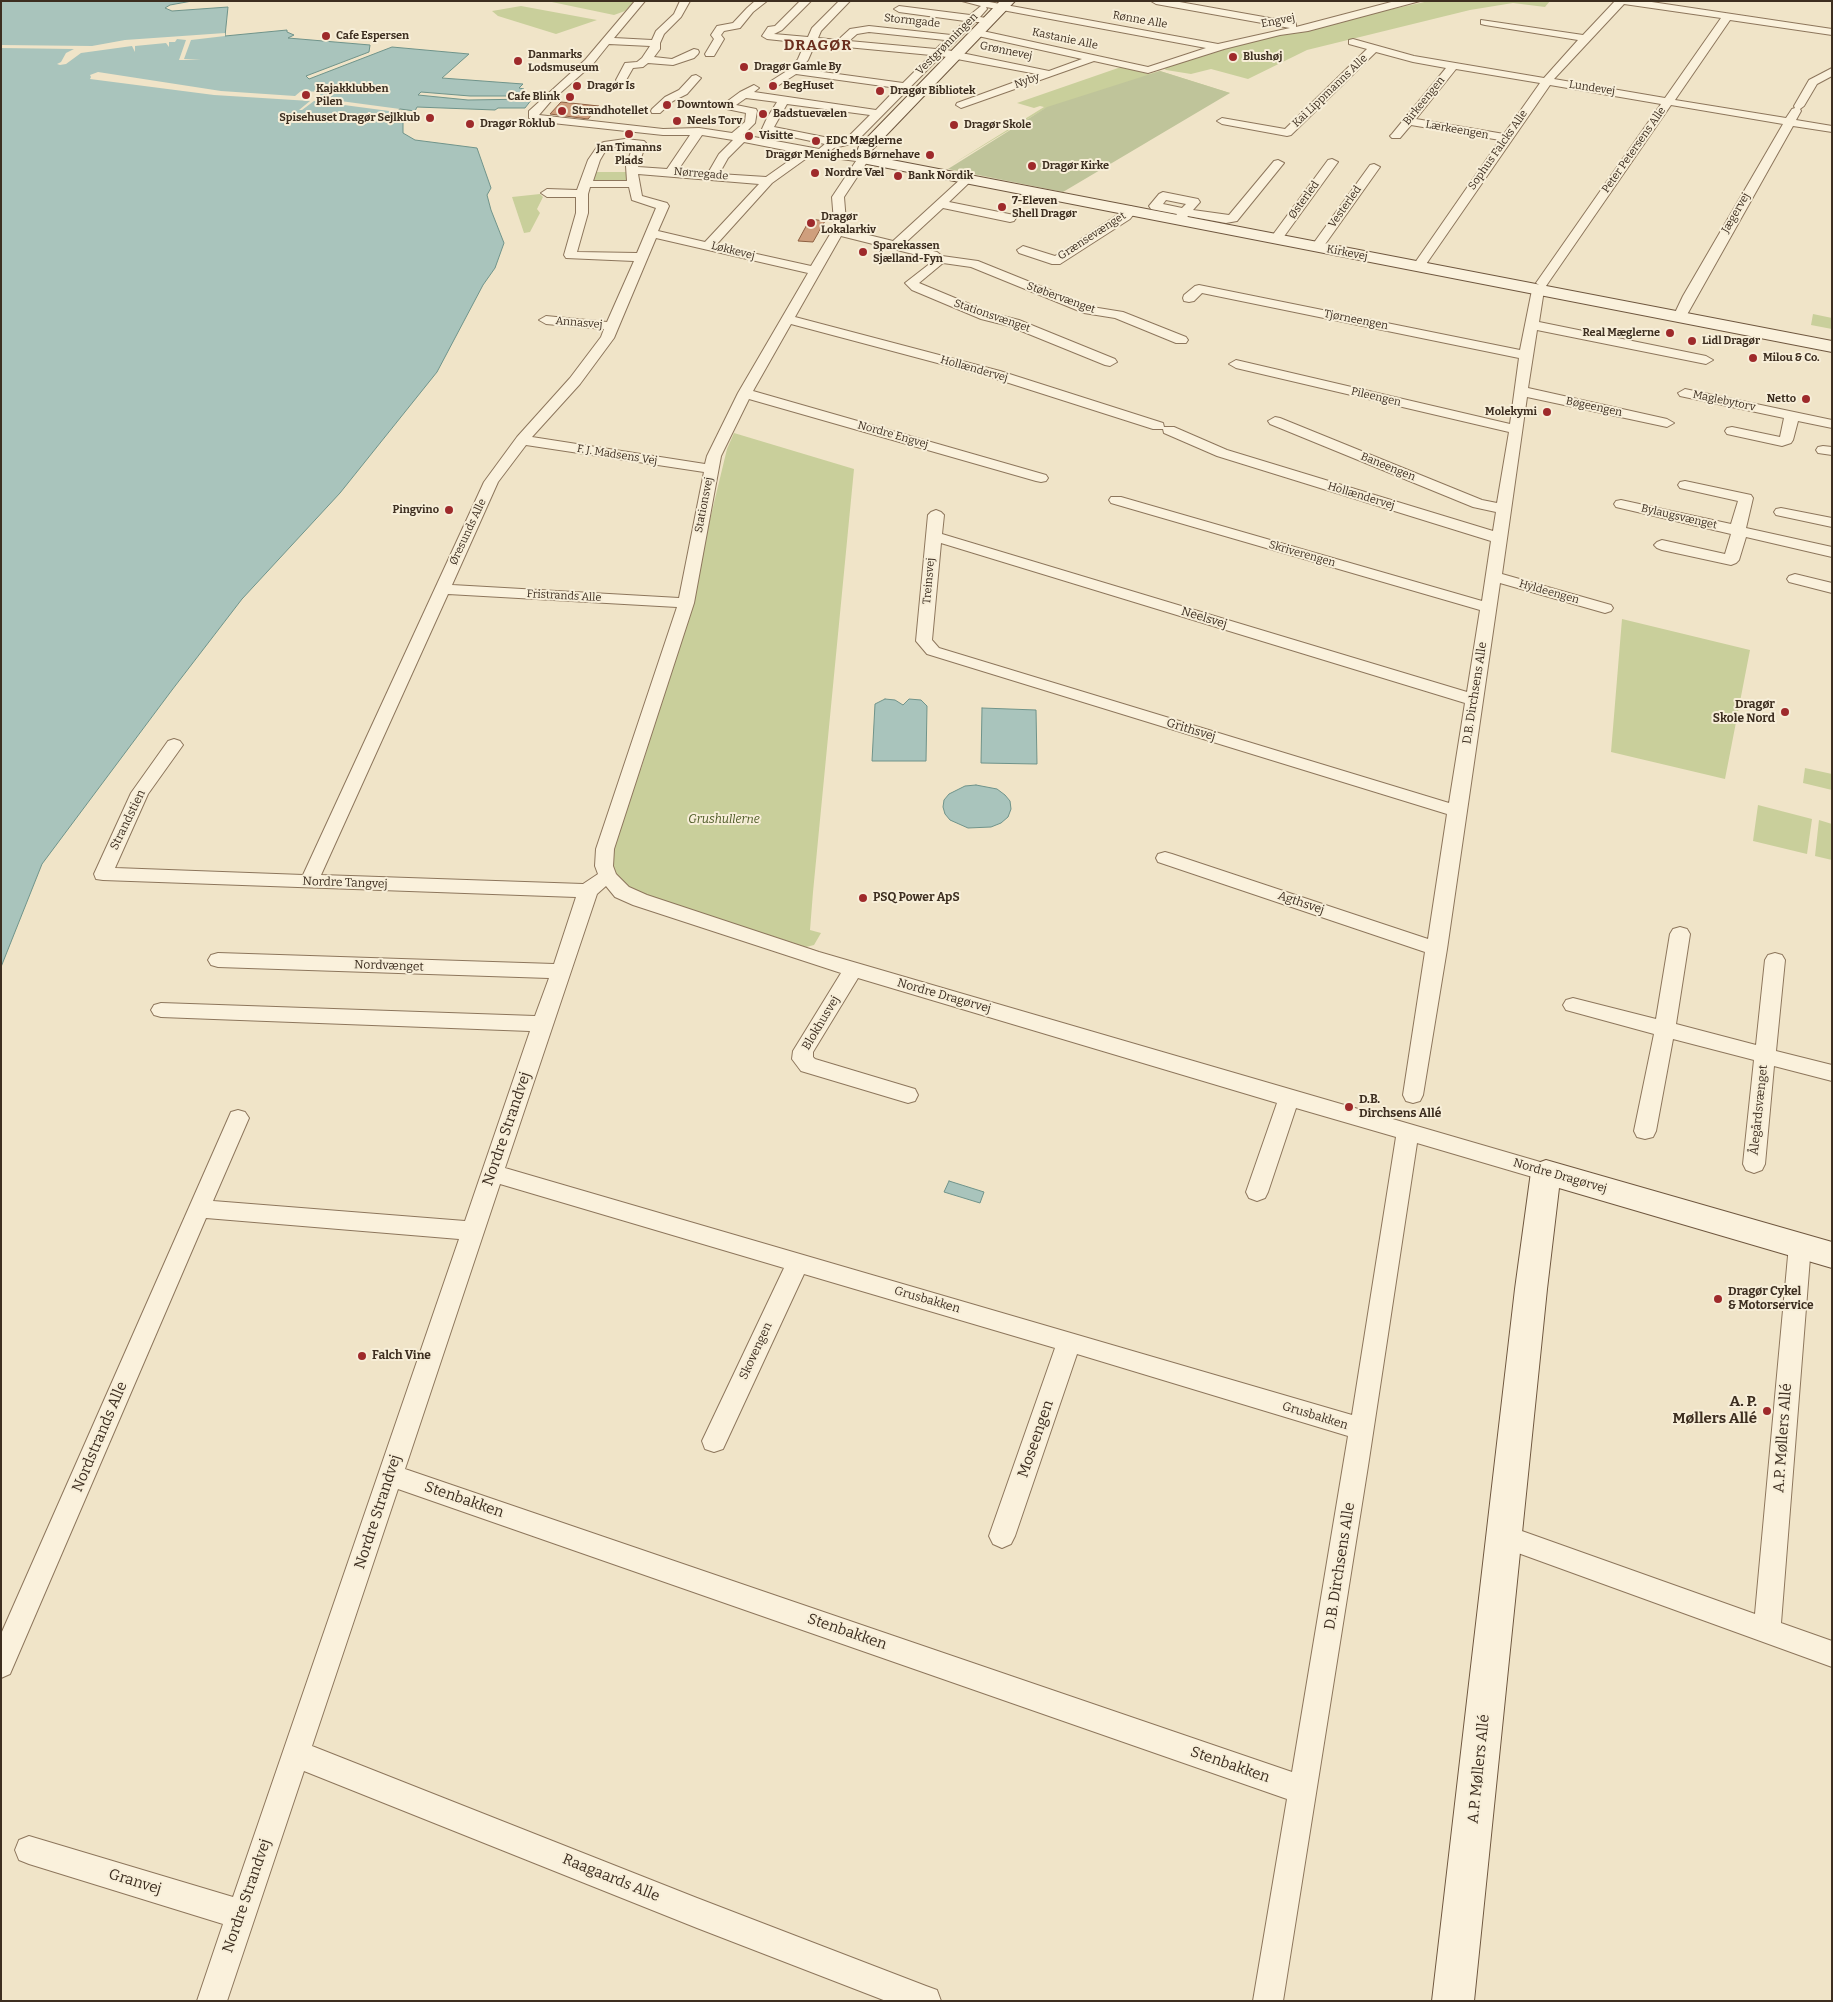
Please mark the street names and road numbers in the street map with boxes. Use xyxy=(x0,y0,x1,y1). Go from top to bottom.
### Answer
street label: Rønne Alle xyxy=(1112,9,1168,31)
street label: Vestgrønningen xyxy=(913,10,981,78)
street label: Stormgade xyxy=(883,11,941,31)
street label: Engvej xyxy=(1260,11,1296,31)
street label: Kastanie Alle xyxy=(1031,26,1099,52)
street label: Grønnevej xyxy=(979,39,1033,63)
street label: Kai Lippmanns Alle xyxy=(1290,52,1370,130)
street label: Nyby xyxy=(1013,71,1041,91)
street label: Birkeengen xyxy=(1400,74,1448,128)
street label: Lundevej xyxy=(1568,78,1616,98)
street label: Peter Petersens Alle xyxy=(1599,104,1669,196)
street label: Sophus Falcks Alle xyxy=(1466,108,1530,192)
street label: Lærkeengen xyxy=(1424,118,1490,142)
street label: Nørregade xyxy=(673,165,729,183)
street label: Østerled xyxy=(1286,178,1322,222)
street label: Vesterled xyxy=(1326,183,1364,231)
street label: Jægervej xyxy=(1719,191,1753,235)
street label: Grænsevænget xyxy=(1056,209,1128,263)
street label: Løkkevej xyxy=(710,239,756,263)
street label: Kirkevej xyxy=(1325,243,1369,263)
street label: Støbervænget xyxy=(1025,279,1097,317)
street label: Stationsvænget xyxy=(952,297,1032,335)
street label: Tjørneengen xyxy=(1323,307,1389,333)
street label: Annasvej xyxy=(555,314,603,332)
street label: Hollændervej xyxy=(939,353,1009,385)
street label: Pileengen xyxy=(1350,385,1402,409)
street label: Maglebytorv xyxy=(1691,388,1757,414)
street label: Bøgeengen xyxy=(1565,395,1623,419)
street label: Nordre Engvej xyxy=(856,419,930,451)
street label: F. J. Madsens Vej xyxy=(576,442,658,468)
street label: Baneengen xyxy=(1359,450,1417,484)
street label: Stationsvej xyxy=(692,476,716,534)
street label: Hollændervej xyxy=(1326,480,1396,512)
street label: Øresunds Alle xyxy=(447,497,489,567)
street label: Bylaugsvænget xyxy=(1640,502,1718,532)
street label: Skriverengen xyxy=(1267,538,1337,570)
street label: Treinsvej xyxy=(920,557,938,605)
street label: Hyldeengen xyxy=(1517,577,1581,607)
street label: Fristrands Alle xyxy=(526,587,602,605)
street label: Neelsvej xyxy=(1179,604,1229,632)
street label: D.B. Dirchsens Alle xyxy=(1460,641,1490,745)
street label: Grithsvej xyxy=(1165,716,1217,744)
street label: Strandstien xyxy=(107,787,149,853)
street label: Nordre Tangvej xyxy=(302,874,388,892)
street label: Agthsvej xyxy=(1276,888,1326,918)
street label: Nordvænget xyxy=(354,958,424,974)
street label: Nordre Dragørvej xyxy=(895,976,993,1016)
street label: Blokhusvej xyxy=(799,993,843,1053)
street label: Ålegårdsvænget xyxy=(1747,1064,1771,1156)
street label: Nordre Strandvej xyxy=(479,1070,535,1188)
street label: Nordre Dragørvej xyxy=(1511,1156,1609,1196)
street label: Grusbakken xyxy=(892,1284,962,1316)
street label: Skovengen xyxy=(737,1320,775,1382)
street label: Nordstrands Alle xyxy=(69,1379,131,1495)
street label: A.P. Møllers Allé xyxy=(1770,1383,1796,1493)
street label: Moseengen xyxy=(1014,1398,1058,1480)
street label: Grusbakken xyxy=(1280,1399,1350,1433)
street label: Nordre Strandvej xyxy=(351,1453,405,1571)
street label: Stenbakken xyxy=(422,1478,506,1522)
street label: D.B. Dirchsens Alle xyxy=(1321,1501,1359,1631)
street label: Stenbakken xyxy=(805,1610,889,1654)
street label: A.P. Møllers Allé xyxy=(1464,1714,1494,1824)
street label: Stenbakken xyxy=(1188,1743,1272,1787)
street label: Nordre Strandvej xyxy=(219,1837,275,1955)
street label: Raagaards Alle xyxy=(560,1850,662,1906)
street label: Granvej xyxy=(106,1865,164,1899)

